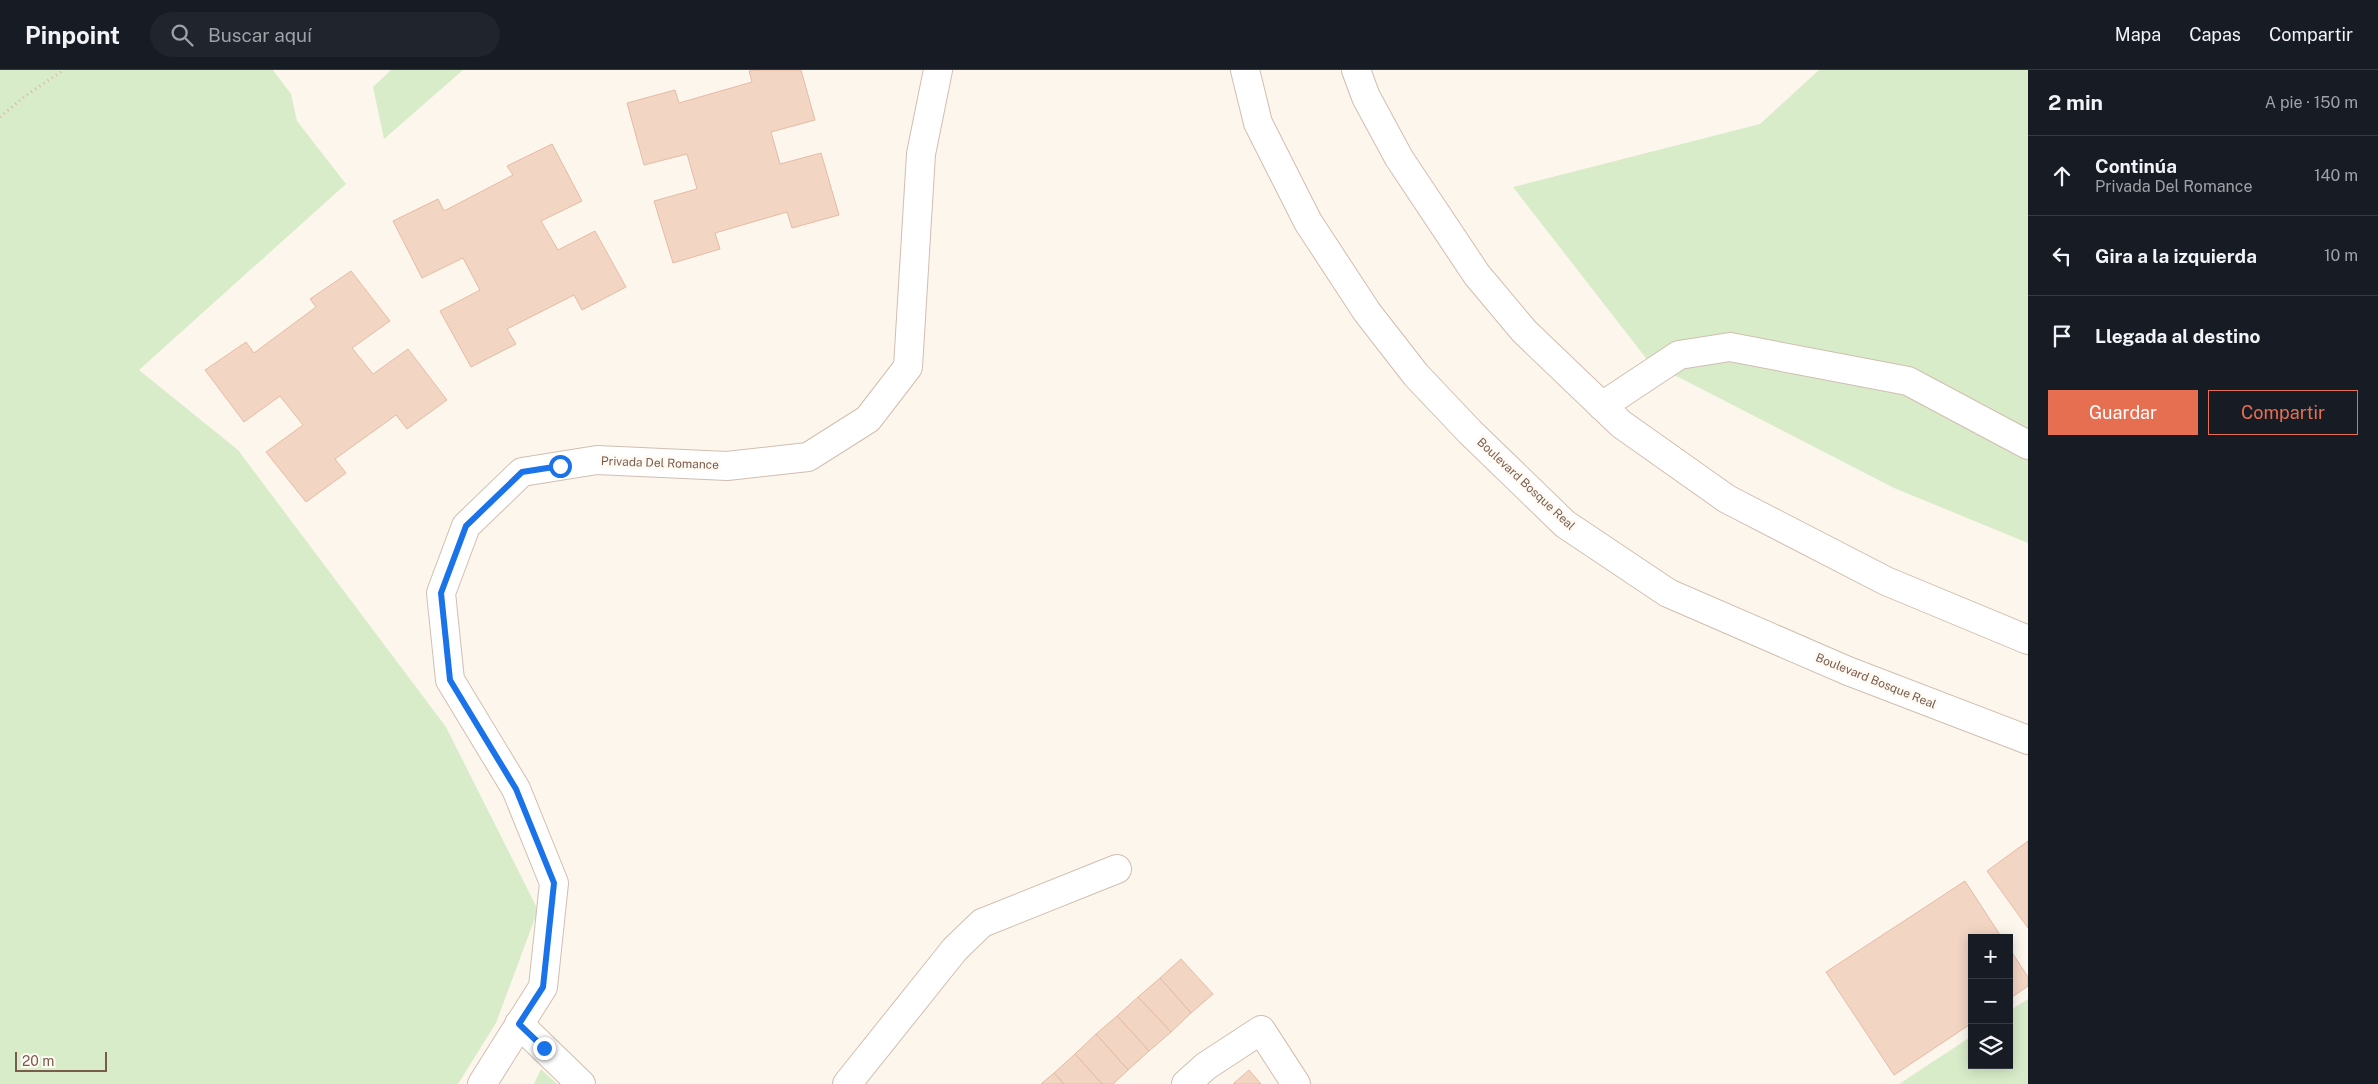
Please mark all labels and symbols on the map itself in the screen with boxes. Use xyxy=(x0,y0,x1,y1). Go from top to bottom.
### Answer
street label: Boulevard Bosque Real xyxy=(1474,435,1578,533)
street label: Privada Del Romance xyxy=(601,454,719,472)
route start xyxy=(549,455,572,478)
street label: Boulevard Bosque Real xyxy=(1814,650,1939,712)
route end xyxy=(533,1037,556,1060)
scale bar xyxy=(15,1049,108,1072)

